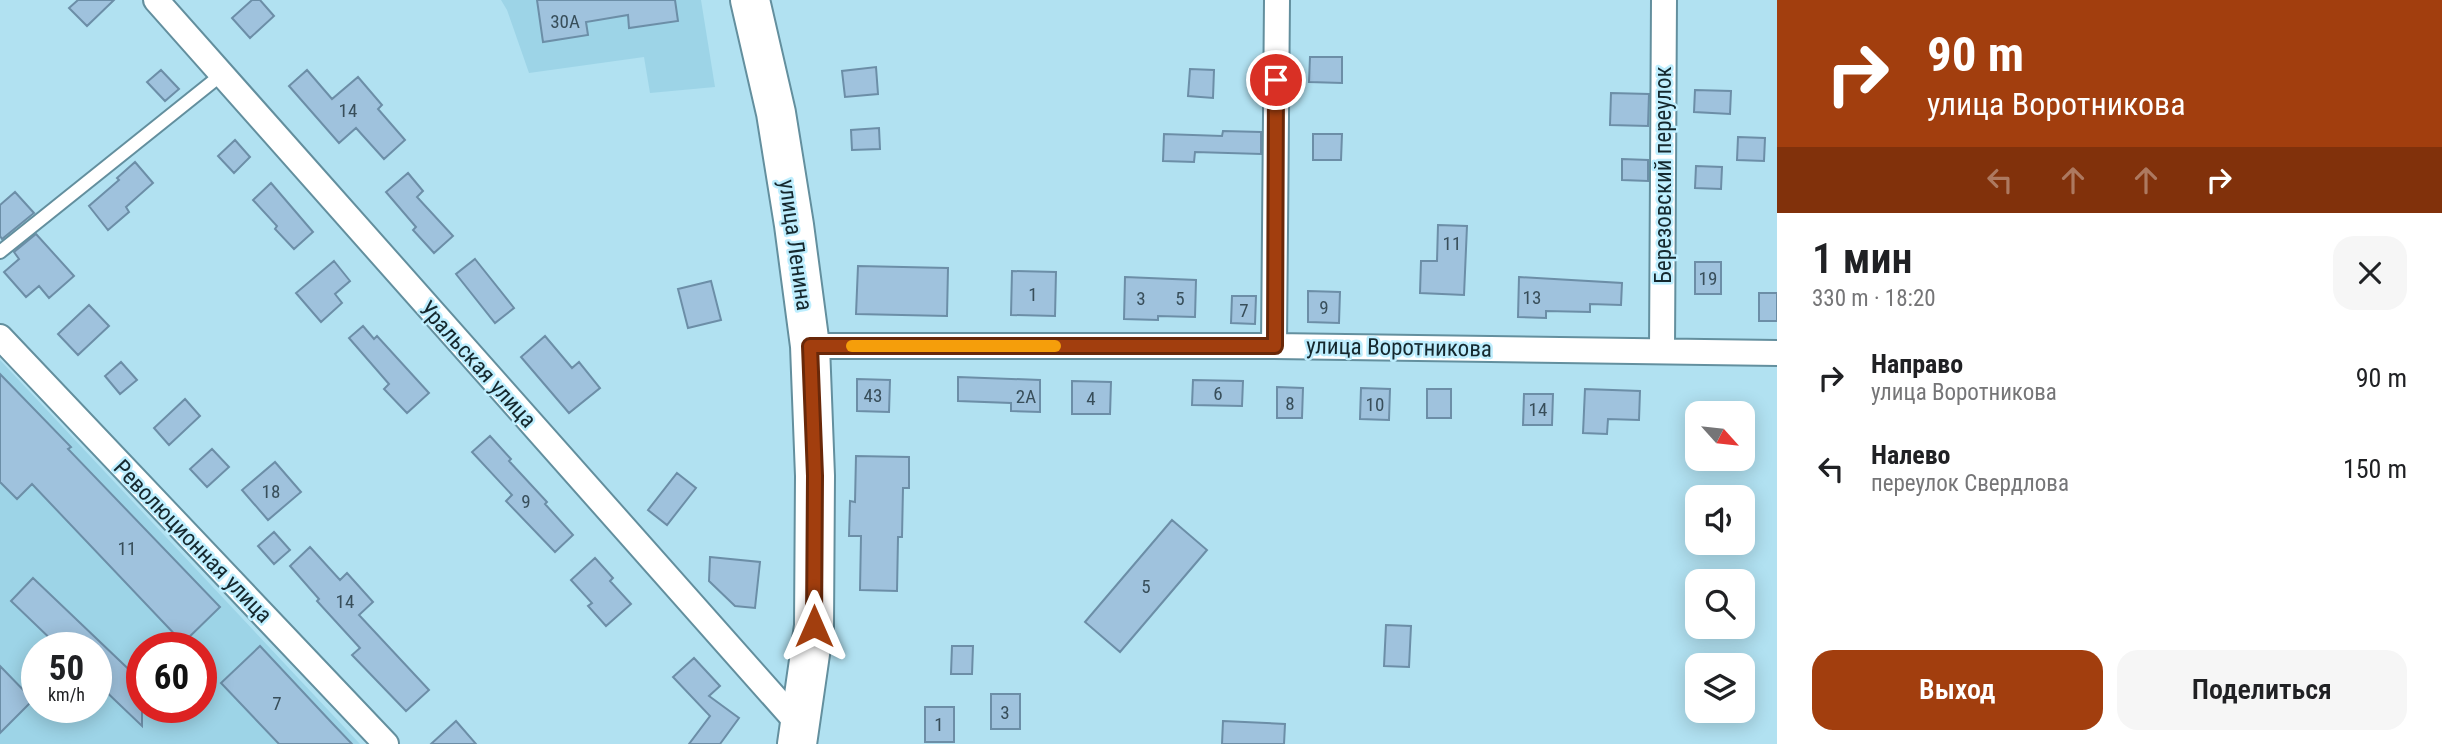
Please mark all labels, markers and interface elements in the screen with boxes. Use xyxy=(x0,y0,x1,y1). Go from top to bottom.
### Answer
house number: 30А xyxy=(550,10,580,33)
text: 90 m xyxy=(1927,26,2024,83)
icon: right xyxy=(1812,28,1903,119)
pin xyxy=(1246,50,1306,110)
icon: arrive xyxy=(1257,61,1295,99)
street label: Березовский переулок xyxy=(1650,66,1677,284)
text: улица Воротникова xyxy=(1927,85,2186,123)
house number: 14 xyxy=(339,99,357,122)
icon: left xyxy=(1981,161,2019,199)
icon: ahead xyxy=(2054,161,2092,199)
icon: ahead xyxy=(2127,161,2165,199)
icon: right xyxy=(2200,161,2238,199)
street label: улица Ленина xyxy=(773,178,818,312)
house number: 11 xyxy=(1443,232,1461,255)
text: 1 мин xyxy=(1812,234,1913,283)
button: close xyxy=(2333,236,2407,310)
house number: 19 xyxy=(1699,267,1717,290)
house number: 1 xyxy=(1028,283,1038,306)
text: 330 m · 18:20 xyxy=(1812,285,1936,312)
house number: 13 xyxy=(1523,286,1541,309)
house number: 3 xyxy=(1136,287,1146,310)
house number: 5 xyxy=(1175,287,1185,310)
street label: Уральская улица xyxy=(414,295,542,433)
house number: 9 xyxy=(1319,296,1329,319)
house number: 7 xyxy=(1239,299,1249,322)
street label: улица Воротникова xyxy=(1306,332,1492,363)
text: Направо xyxy=(1871,349,1963,379)
icon: right xyxy=(1812,359,1850,397)
text: 90 m xyxy=(2356,363,2407,393)
text: улица Воротникова xyxy=(1871,379,2057,406)
house number: 6 xyxy=(1213,382,1223,405)
house number: 43 xyxy=(864,384,882,407)
house number: 2А xyxy=(1016,385,1036,408)
house number: 4 xyxy=(1086,387,1096,410)
house number: 8 xyxy=(1285,392,1295,415)
house number: 10 xyxy=(1366,393,1384,416)
house number: 14 xyxy=(1529,398,1547,421)
north arrow xyxy=(1685,401,1755,471)
map controls xyxy=(1685,401,1755,723)
text: Налево xyxy=(1871,440,1951,470)
icon: left xyxy=(1812,450,1850,488)
street label: Революционная улица xyxy=(108,454,277,628)
text: 150 m xyxy=(2343,454,2407,484)
text: переулок Свердлова xyxy=(1871,470,2069,497)
house number: 18 xyxy=(262,480,280,503)
button: sound xyxy=(1685,485,1755,555)
house number: 9 xyxy=(521,490,531,513)
house number: 11 xyxy=(118,537,136,560)
button: search xyxy=(1685,569,1755,639)
house number: 5 xyxy=(1141,575,1151,598)
position arrow xyxy=(777,589,851,663)
house number: 14 xyxy=(336,590,354,613)
speed limit sign: 60 xyxy=(126,632,217,723)
text: 50 xyxy=(49,648,84,689)
button: Выход xyxy=(1812,650,2103,730)
button: Поделиться xyxy=(2117,650,2407,730)
button: layers xyxy=(1685,653,1755,723)
text: km/h xyxy=(48,684,85,705)
house number: 7 xyxy=(272,692,282,715)
house number: 3 xyxy=(1000,701,1010,724)
house number: 1 xyxy=(934,713,944,736)

